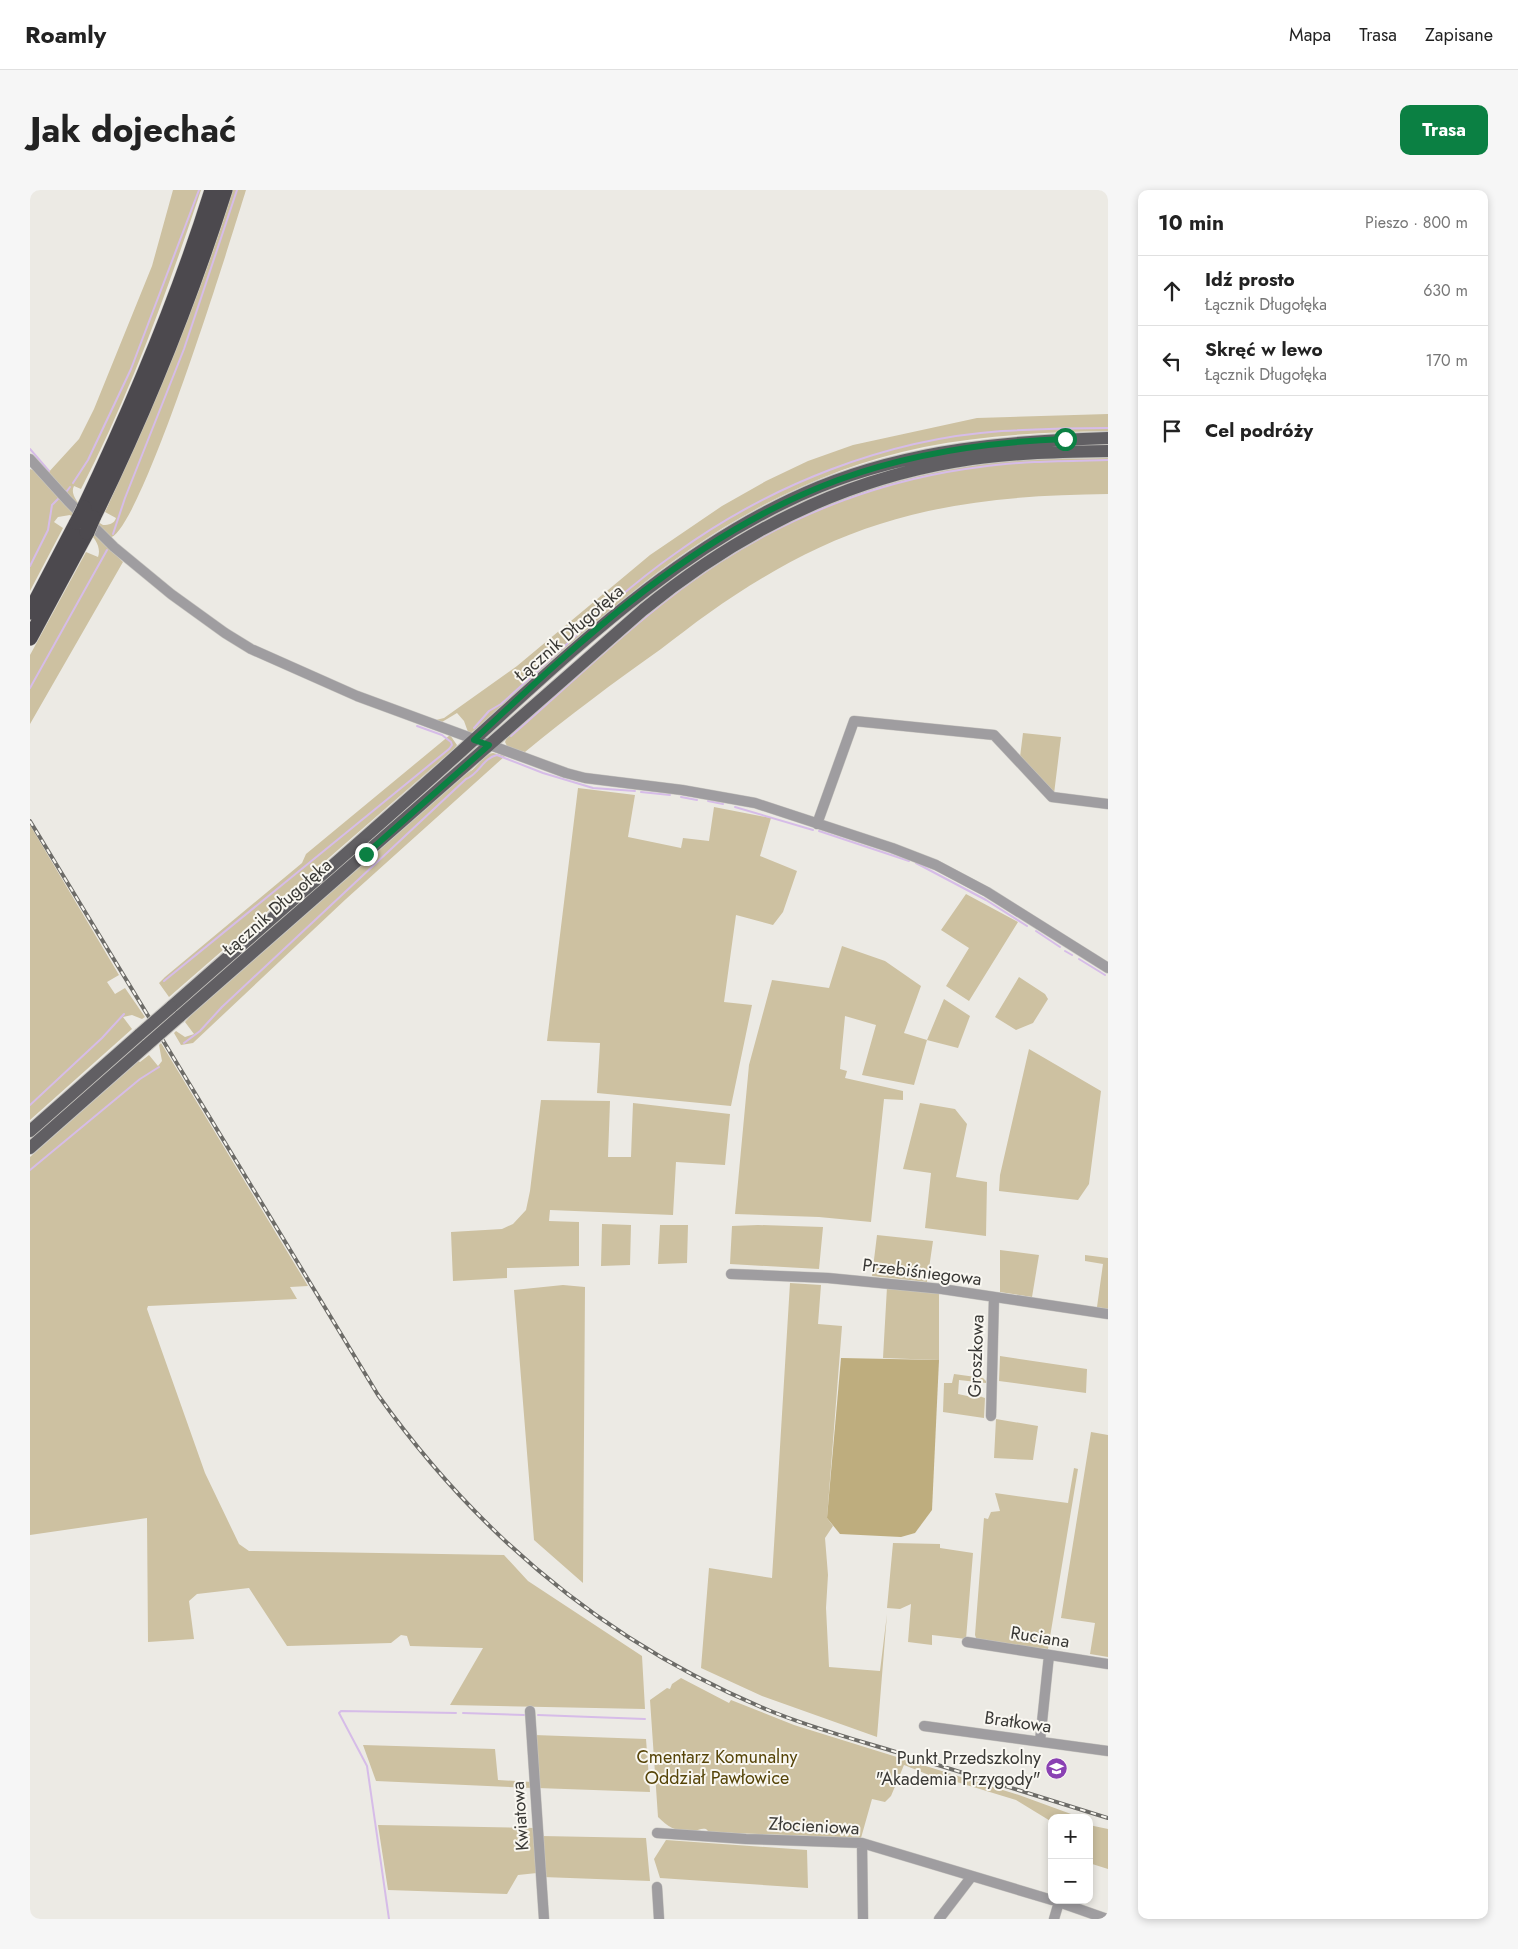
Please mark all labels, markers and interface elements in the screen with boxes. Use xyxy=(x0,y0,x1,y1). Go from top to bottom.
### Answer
text: Roamly xyxy=(25,17,106,52)
text: Mapa xyxy=(1289,22,1331,48)
text: Trasa xyxy=(1359,22,1397,48)
text: Zapisane xyxy=(1425,22,1493,48)
text: Jak dojechać xyxy=(30,105,236,155)
button: Trasa xyxy=(1400,105,1488,155)
text: 10 min xyxy=(1158,208,1224,238)
text: Pieszo · 800 m xyxy=(1365,211,1468,234)
text: Idź prosto xyxy=(1205,266,1295,293)
icon: ahead xyxy=(1158,277,1186,305)
text: 630 m xyxy=(1423,279,1468,302)
text: Łącznik Długołęka xyxy=(1205,293,1327,316)
text: Skręć w lewo xyxy=(1205,336,1323,363)
icon: left xyxy=(1158,347,1186,375)
text: 170 m xyxy=(1426,349,1468,372)
text: Łącznik Długołęka xyxy=(1205,363,1327,386)
icon: arrive xyxy=(1158,417,1186,445)
text: Cel podróży xyxy=(1205,417,1313,444)
route start xyxy=(1054,428,1077,451)
street label: Łącznik Długołęka xyxy=(508,578,629,688)
route end xyxy=(355,843,378,866)
street label: Łącznik Długołęka xyxy=(216,852,337,962)
street label: Przebiśniegowa xyxy=(861,1252,983,1292)
street label: Groszkowa xyxy=(962,1314,990,1398)
street label: Ruciana xyxy=(1009,1619,1071,1655)
street label: Bratkowa xyxy=(983,1704,1053,1740)
park label: Cmentarz Komunalny Oddział Pawłowice xyxy=(637,1744,798,1791)
place label: Punkt Przedszkolny "Akademia Przygody" xyxy=(876,1745,1041,1792)
school or university icon: Punkt Przedszkolny "Akademia Przygody" xyxy=(1045,1756,1069,1780)
street label: Kwiatowa xyxy=(505,1780,535,1852)
street label: Złocieniowa xyxy=(768,1811,860,1841)
map controls xyxy=(1048,1814,1093,1904)
button: + xyxy=(1048,1814,1093,1859)
button: − xyxy=(1048,1859,1093,1904)

